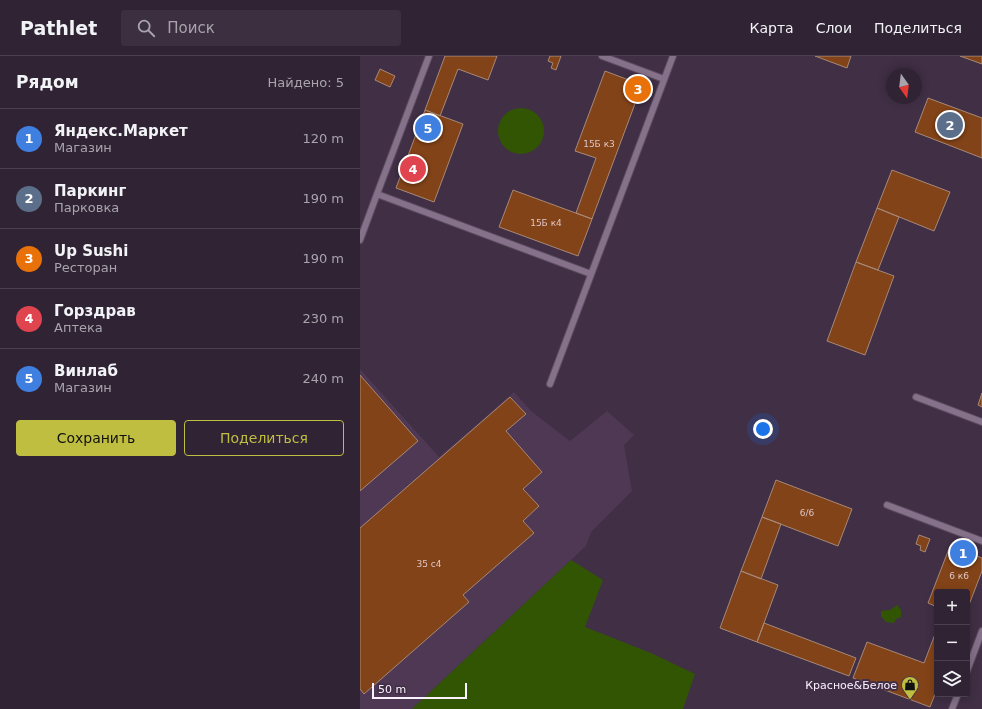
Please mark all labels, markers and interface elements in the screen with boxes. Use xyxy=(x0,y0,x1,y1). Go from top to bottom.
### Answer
search box xyxy=(121,10,401,46)
text: Pathlet xyxy=(20,17,97,39)
icon: search xyxy=(135,17,157,39)
text: Поиск xyxy=(167,19,215,37)
text: Карта xyxy=(750,20,794,36)
text: Слои xyxy=(816,20,852,36)
text: Поделиться xyxy=(874,20,962,36)
north arrow xyxy=(886,68,922,104)
text: Рядом xyxy=(16,72,79,92)
pin: 3 xyxy=(625,74,651,104)
text: Найдено: 5 xyxy=(268,75,344,90)
pin: 2 xyxy=(937,110,963,140)
pin: 5 xyxy=(415,113,441,143)
text: Яндекс.Маркет xyxy=(54,122,188,140)
text: 1 xyxy=(24,131,34,146)
text: 120 m xyxy=(302,131,344,146)
house number: 15Б к3 xyxy=(583,139,615,149)
text: Магазин xyxy=(54,140,112,155)
pin: 4 xyxy=(400,154,426,184)
text: Паркинг xyxy=(54,182,126,200)
text: 2 xyxy=(24,191,34,206)
text: 190 m xyxy=(302,191,344,206)
text: Парковка xyxy=(54,200,119,215)
house number: 15Б к4 xyxy=(530,218,562,228)
text: Up Sushi xyxy=(54,242,128,260)
text: 3 xyxy=(24,251,34,266)
text: 190 m xyxy=(302,251,344,266)
text: Ресторан xyxy=(54,260,117,275)
text: Горздрав xyxy=(54,302,136,320)
text: 4 xyxy=(24,311,34,326)
text: 230 m xyxy=(302,311,344,326)
text: Аптека xyxy=(54,320,103,335)
text: Винлаб xyxy=(54,362,118,380)
text: 5 xyxy=(24,371,34,386)
text: 240 m xyxy=(302,371,344,386)
text: Магазин xyxy=(54,380,112,395)
your location xyxy=(753,419,773,439)
button: Сохранить xyxy=(16,420,176,456)
button: Поделиться xyxy=(184,420,344,456)
house number: 6/6 xyxy=(800,508,815,518)
pin: 1 xyxy=(950,538,976,568)
house number: 35 с4 xyxy=(417,559,442,569)
house number: 6 к6 xyxy=(949,571,969,581)
map controls xyxy=(934,589,970,697)
button: + xyxy=(934,589,970,625)
button: − xyxy=(934,625,970,661)
button: layers xyxy=(934,661,970,697)
shop icon: Красное&Белое xyxy=(900,675,920,700)
place label: Красное&Белое xyxy=(805,679,897,692)
scale bar xyxy=(372,681,467,700)
text: 50 m xyxy=(378,683,406,696)

